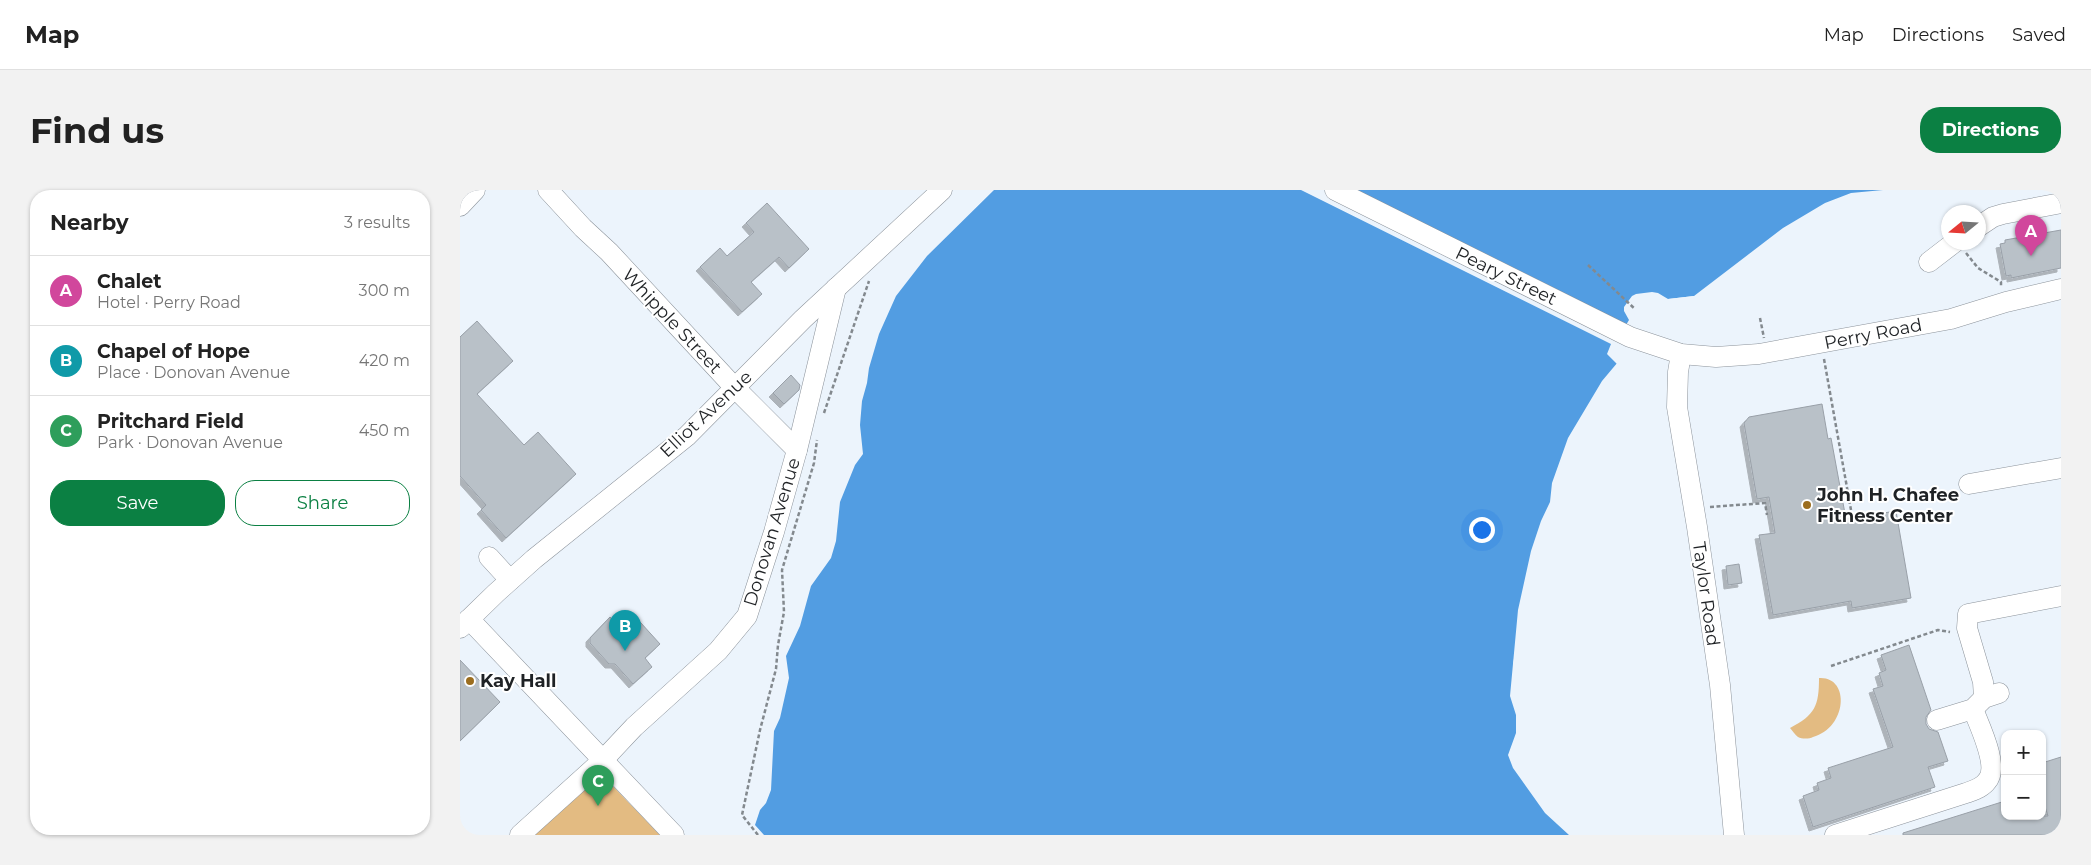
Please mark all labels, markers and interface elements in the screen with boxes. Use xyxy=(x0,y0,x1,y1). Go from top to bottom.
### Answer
text: Map xyxy=(25,20,79,49)
text: Map xyxy=(1824,24,1864,46)
text: Directions xyxy=(1892,24,1984,46)
text: Saved xyxy=(2012,24,2066,46)
button: Directions xyxy=(1920,107,2061,153)
text: Find us xyxy=(30,109,164,152)
north arrow xyxy=(1941,205,1986,250)
text: Nearby xyxy=(50,210,129,235)
text: 3 results xyxy=(344,213,410,232)
pin: A xyxy=(2015,215,2047,256)
street label: Peary Street xyxy=(1452,242,1560,310)
street label: Whipple Street xyxy=(618,264,726,378)
text: Chalet xyxy=(97,270,162,293)
text: A xyxy=(60,281,72,300)
text: 300 m xyxy=(359,281,410,300)
text: Hotel · Perry Road xyxy=(97,293,241,312)
street label: Perry Road xyxy=(1822,314,1924,354)
text: Chapel of Hope xyxy=(97,340,250,363)
text: B xyxy=(60,351,72,370)
text: 420 m xyxy=(359,351,410,370)
text: Place · Donovan Avenue xyxy=(97,363,290,382)
street label: Elliot Avenue xyxy=(655,366,757,462)
text: Pritchard Field xyxy=(97,410,244,433)
text: C xyxy=(60,421,72,440)
text: 450 m xyxy=(359,421,410,440)
text: Park · Donovan Avenue xyxy=(97,433,283,452)
street label: Donovan Avenue xyxy=(739,455,805,609)
button: Save xyxy=(50,480,225,526)
button: Share xyxy=(235,480,410,526)
place label: John H. Chafee Fitness Center xyxy=(1816,484,1959,527)
marker: John H. Chafee Fitness Center xyxy=(1801,499,1813,511)
your location xyxy=(1469,517,1495,543)
street label: Taylor Road xyxy=(1688,540,1724,648)
pin: B xyxy=(609,610,641,651)
place label: Kay Hall xyxy=(480,670,556,692)
marker: Kay Hall xyxy=(464,675,476,687)
map controls xyxy=(2001,730,2046,820)
button: + xyxy=(2001,730,2046,775)
pin: C xyxy=(582,765,614,806)
button: − xyxy=(2001,775,2046,820)

